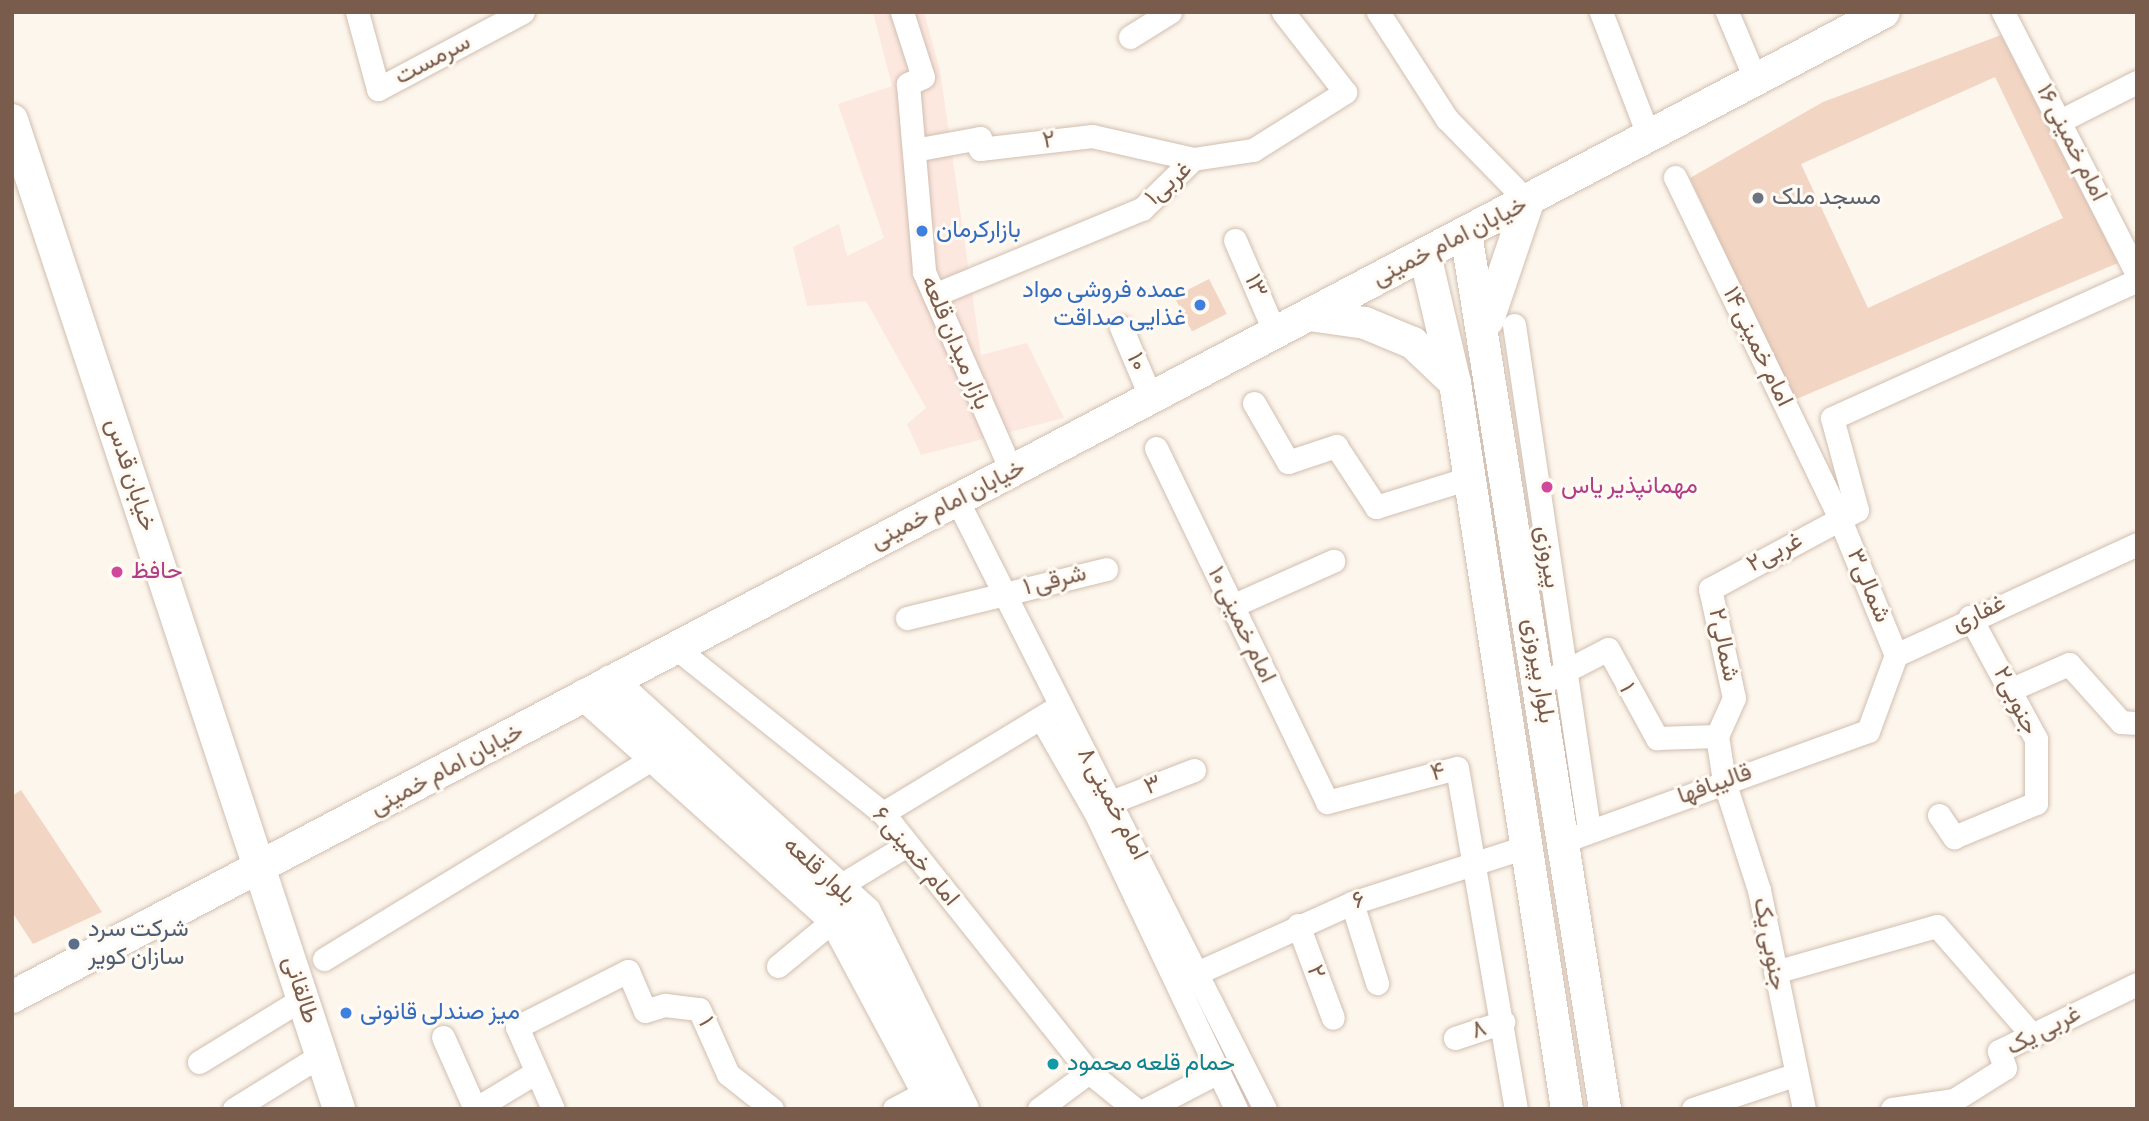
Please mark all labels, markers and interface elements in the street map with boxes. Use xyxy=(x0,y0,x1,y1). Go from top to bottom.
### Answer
street label: سرمست xyxy=(390,28,476,92)
street label: امام خمینی ۱۶ xyxy=(2029,80,2113,206)
street label: ۲ xyxy=(1041,126,1057,156)
street label: غربی۱ xyxy=(1140,156,1198,212)
place label: مسجد ملک xyxy=(1772,184,1881,212)
marker: مسجد ملک xyxy=(1750,190,1766,206)
street label: خیابان امام خمینی xyxy=(1368,191,1532,293)
place label: بازارکرمان xyxy=(936,217,1021,245)
marker: بازارکرمان xyxy=(914,223,930,239)
street label: ۱۳ xyxy=(1237,270,1273,302)
street label: بازار میدان قلعه xyxy=(914,272,996,414)
place label: عمده فروشی مواد غذایی صداقت xyxy=(1022,277,1186,333)
street label: امام خمینی ۱۴ xyxy=(1716,282,1798,412)
marker: عمده فروشی مواد غذایی صداقت xyxy=(1192,297,1208,313)
street label: ۱۰ xyxy=(1119,349,1153,375)
street label: خیابان قدس xyxy=(98,415,162,535)
street label: خیابان امام خمینی xyxy=(866,454,1030,556)
place label: مهمانپذیر یاس xyxy=(1561,473,1698,501)
marker: مهمانپذیر یاس xyxy=(1539,479,1555,495)
street label: پیروزی xyxy=(1528,524,1566,590)
street label: غربی۲ xyxy=(1742,527,1808,579)
street label: شمالی۳ xyxy=(1840,545,1896,627)
place label: حافظ xyxy=(131,558,183,586)
street label: ۱ شرقی xyxy=(1020,559,1090,603)
street label: امام خمینی ۱۰ xyxy=(1200,562,1282,688)
marker: حافظ xyxy=(109,564,125,580)
street label: غفاری xyxy=(1948,589,2010,639)
street label: شمالی۲ xyxy=(1701,606,1745,684)
street label: بلوار پیروزی xyxy=(1516,617,1560,725)
street label: جنوبی۲ xyxy=(1986,662,2044,740)
street label: ۱ xyxy=(1611,679,1641,697)
street label: خیابان امام خمینی xyxy=(365,717,529,823)
street label: امام خمینی ۸ xyxy=(1070,743,1154,865)
street label: ۴ xyxy=(1428,757,1448,789)
street label: قالیبافها xyxy=(1674,758,1756,812)
street label: ۳ xyxy=(1140,770,1166,802)
street label: امام خمینی ۶ xyxy=(865,802,965,912)
street label: بلوار قلعه xyxy=(777,831,861,911)
street label: ۶ xyxy=(1349,885,1369,917)
street label: جنوبی یک xyxy=(1746,895,1792,993)
place label: شرکت سرد سازان کویر xyxy=(88,916,189,972)
marker: شرکت سرد سازان کویر xyxy=(66,936,82,952)
street label: طالقانی xyxy=(276,953,324,1027)
street label: ۲ xyxy=(1299,961,1331,983)
place label: میز صندلی قانونی xyxy=(360,999,520,1027)
street label: غربی یک xyxy=(2002,999,2086,1063)
marker: میز صندلی قانونی xyxy=(338,1005,354,1021)
street label: ۱ xyxy=(691,1013,719,1031)
street label: ۸ xyxy=(1468,1014,1490,1046)
place label: حمام قلعه محمود xyxy=(1067,1050,1235,1078)
marker: حمام قلعه محمود xyxy=(1045,1056,1061,1072)

